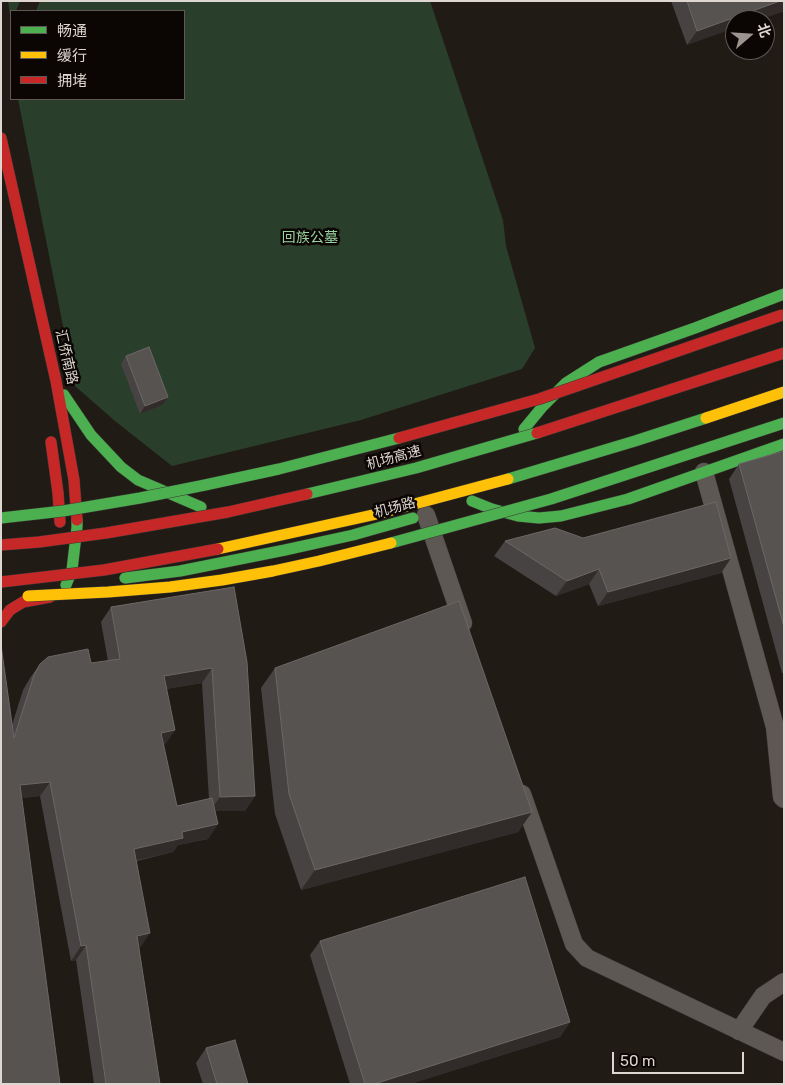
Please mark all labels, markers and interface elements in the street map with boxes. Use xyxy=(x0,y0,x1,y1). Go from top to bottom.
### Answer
legend xyxy=(10,10,185,100)
north arrow xyxy=(725,10,775,60)
text: 北 xyxy=(753,21,774,40)
text: 畅通 xyxy=(57,22,87,40)
text: 缓行 xyxy=(57,47,87,65)
text: 拥堵 xyxy=(57,72,87,90)
park label: 回族公墓 xyxy=(282,230,338,246)
street label: 汇侨南路 xyxy=(52,328,80,386)
street label: 机场高速 xyxy=(365,443,423,473)
street label: 机场路 xyxy=(373,494,417,522)
scale bar xyxy=(615,1042,748,1074)
text: 50 m xyxy=(620,1052,655,1070)

